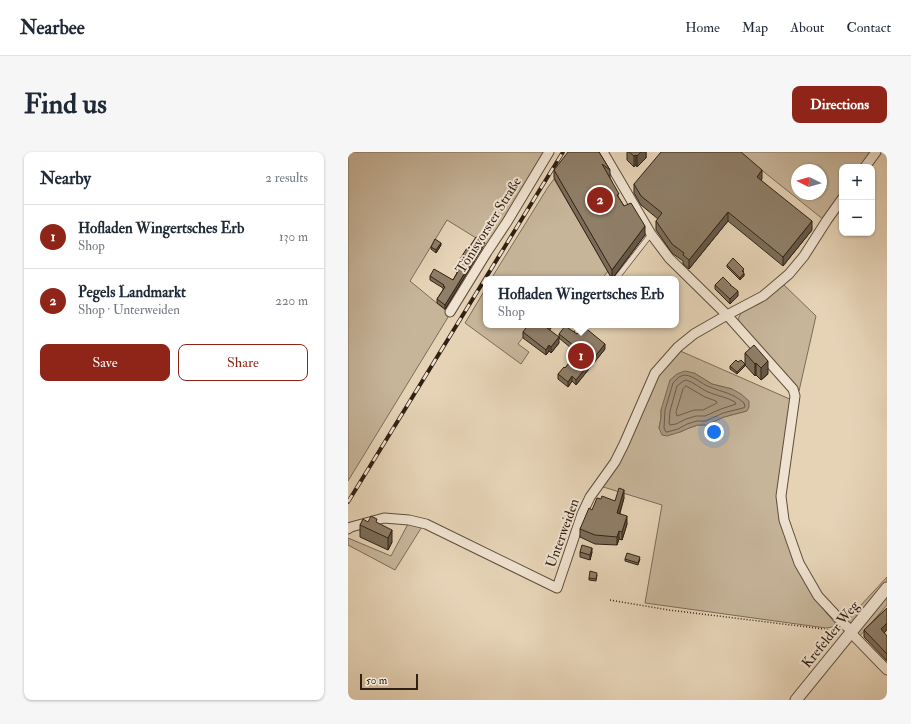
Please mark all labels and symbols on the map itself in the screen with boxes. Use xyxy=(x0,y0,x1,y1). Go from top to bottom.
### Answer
north arrow xyxy=(791,164,827,200)
street label: Tönisvorster Straße xyxy=(452,174,525,277)
pin: 2 xyxy=(587,185,613,215)
pin: 1 xyxy=(568,341,594,371)
your location xyxy=(704,422,724,442)
street label: Unterweiden xyxy=(542,496,583,570)
street label: Krefelder Weg xyxy=(798,597,863,671)
scale bar xyxy=(360,672,418,691)

